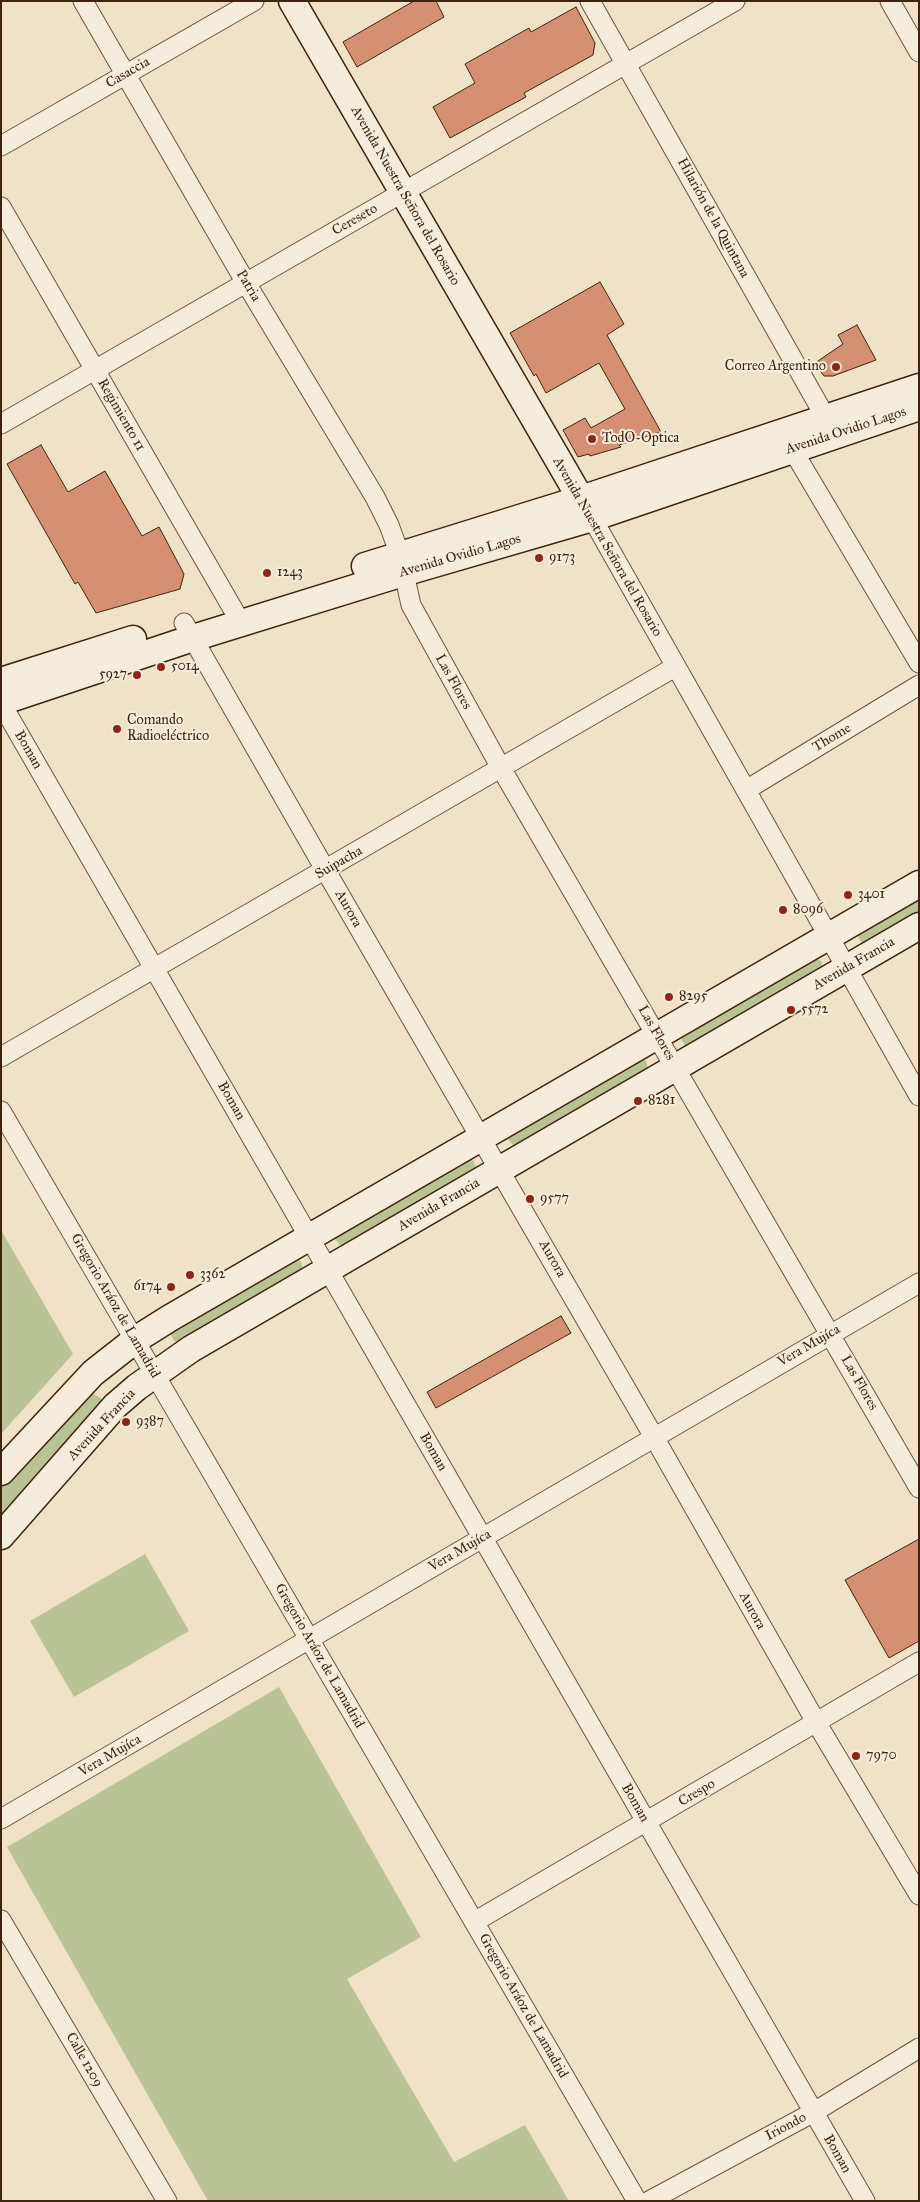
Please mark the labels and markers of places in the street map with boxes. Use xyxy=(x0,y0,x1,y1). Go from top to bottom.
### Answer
place label: Correo Argentino xyxy=(725,359,826,375)
marker: Correo Argentino xyxy=(830,361,842,373)
place label: TodO-Optica xyxy=(602,431,679,447)
marker: TodO-Optica xyxy=(586,433,598,445)
place label: 9173 xyxy=(549,550,575,566)
marker: 9173 xyxy=(533,552,545,564)
place label: 1243 xyxy=(277,565,303,581)
marker: 1243 xyxy=(261,567,273,579)
place label: 5014 xyxy=(171,659,199,675)
marker: 5014 xyxy=(155,661,167,673)
place label: 5927 xyxy=(99,667,127,683)
marker: 5927 xyxy=(131,669,143,681)
place label: Comando Radioeléctrico xyxy=(127,713,209,746)
marker: Comando Radioeléctrico xyxy=(111,723,123,735)
place label: 3401 xyxy=(858,887,885,903)
marker: 3401 xyxy=(842,889,854,901)
place label: 8096 xyxy=(793,902,823,918)
marker: 8096 xyxy=(777,904,789,916)
place label: 8295 xyxy=(679,989,707,1005)
marker: 8295 xyxy=(663,991,675,1003)
place label: 5572 xyxy=(801,1002,828,1018)
marker: 5572 xyxy=(785,1004,797,1016)
place label: 8281 xyxy=(648,1093,675,1109)
marker: 8281 xyxy=(632,1095,644,1107)
place label: 9577 xyxy=(540,1191,569,1207)
marker: 9577 xyxy=(524,1193,536,1205)
place label: 3362 xyxy=(200,1267,225,1283)
marker: 3362 xyxy=(184,1269,196,1281)
place label: 6174 xyxy=(133,1279,161,1295)
marker: 6174 xyxy=(165,1281,177,1293)
place label: 9387 xyxy=(136,1414,164,1430)
marker: 9387 xyxy=(120,1416,132,1428)
place label: 7970 xyxy=(866,1748,897,1764)
marker: 7970 xyxy=(850,1750,862,1762)

